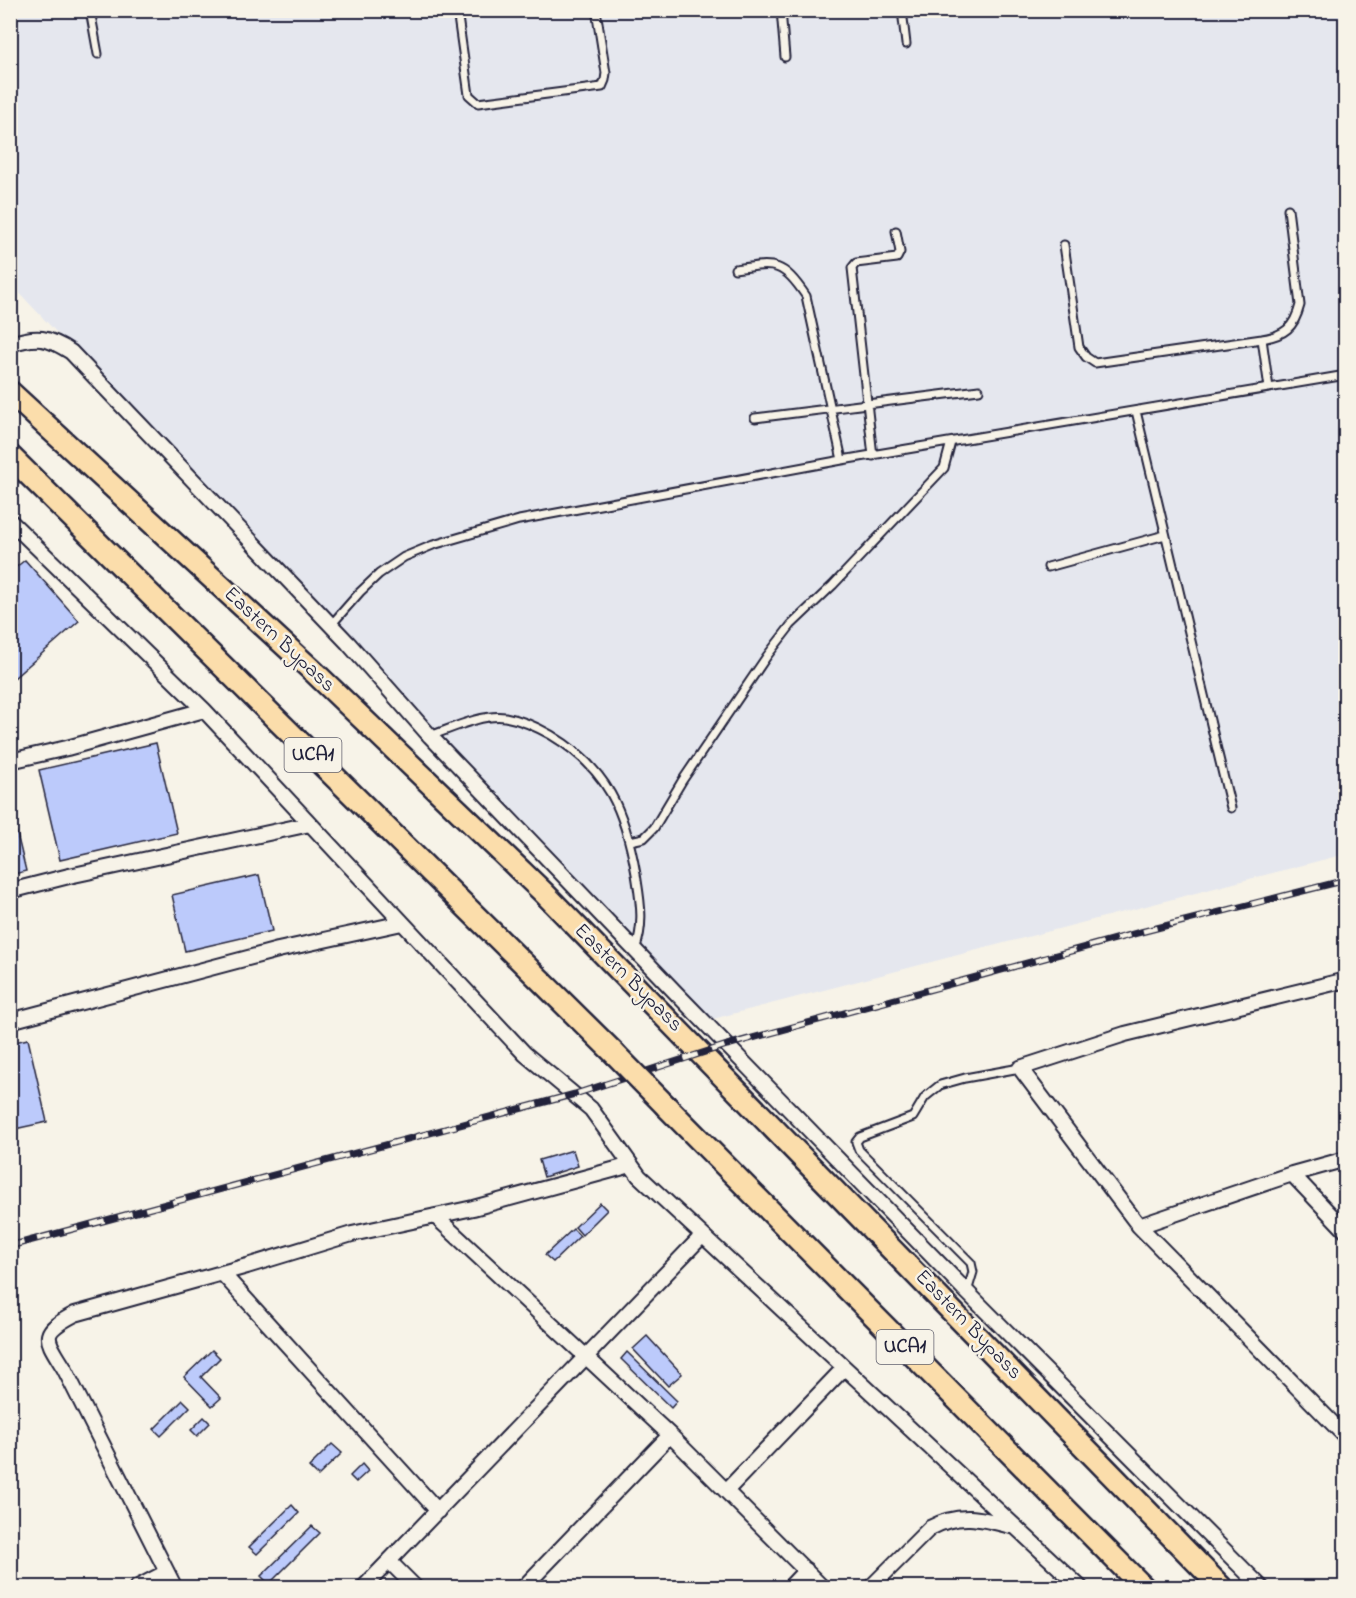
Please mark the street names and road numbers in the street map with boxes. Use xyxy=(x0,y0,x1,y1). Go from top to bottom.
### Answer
street label: Eastern Bypass xyxy=(215,580,342,701)
road number: UCA1 xyxy=(284,738,342,772)
street label: Eastern Bypass xyxy=(565,917,689,1041)
street label: Eastern Bypass xyxy=(906,1263,1029,1388)
road number: UCA1 xyxy=(876,1330,934,1364)

